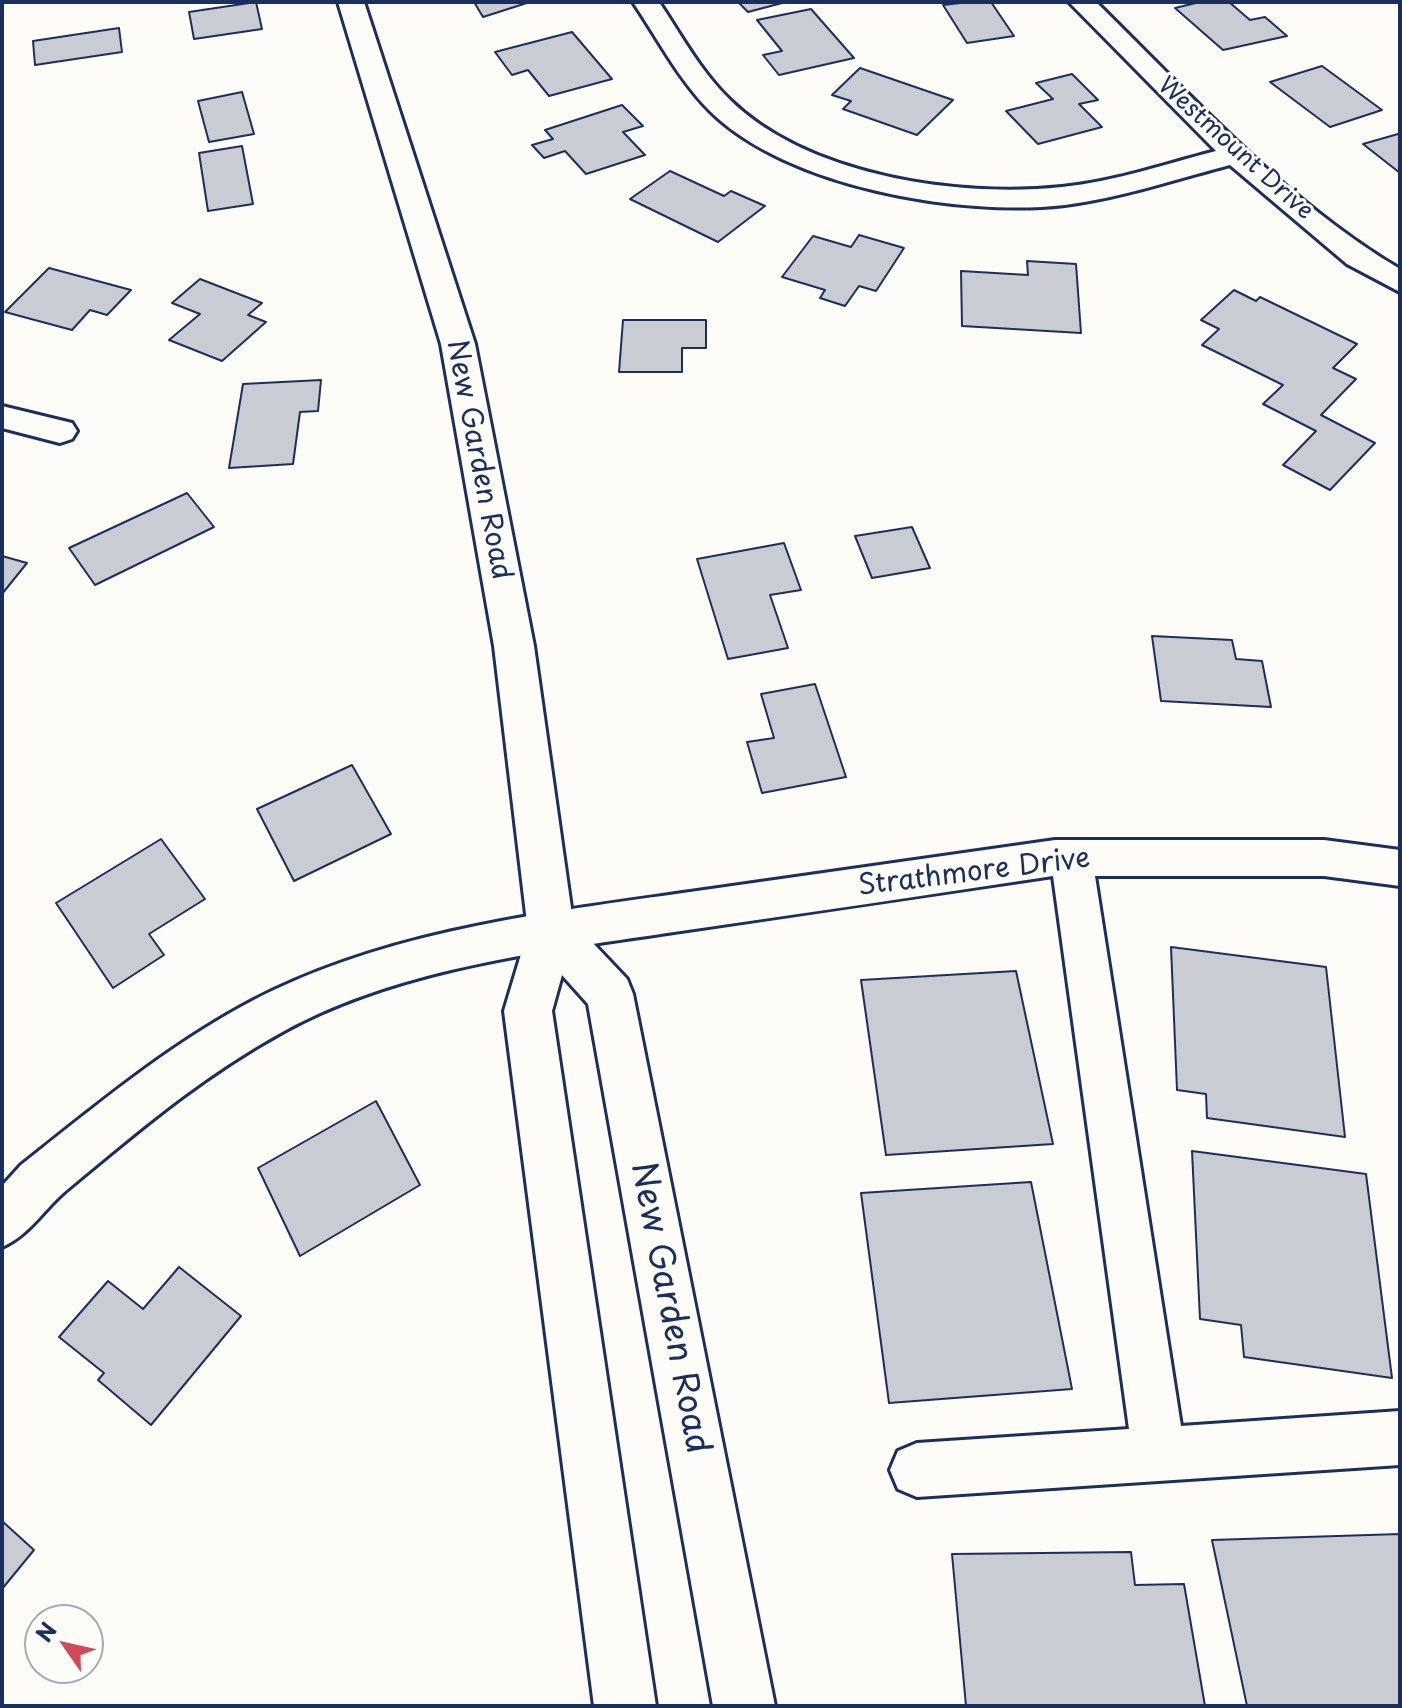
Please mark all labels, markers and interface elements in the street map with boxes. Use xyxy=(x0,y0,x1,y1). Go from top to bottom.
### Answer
street label: Westmount Drive xyxy=(1151,72,1319,226)
street label: New Garden Road xyxy=(438,337,518,583)
street label: Strathmore Drive xyxy=(856,842,1092,904)
street label: New Garden Road xyxy=(621,1159,717,1457)
north arrow xyxy=(24,1604,104,1684)
text: N xyxy=(27,1615,64,1648)

